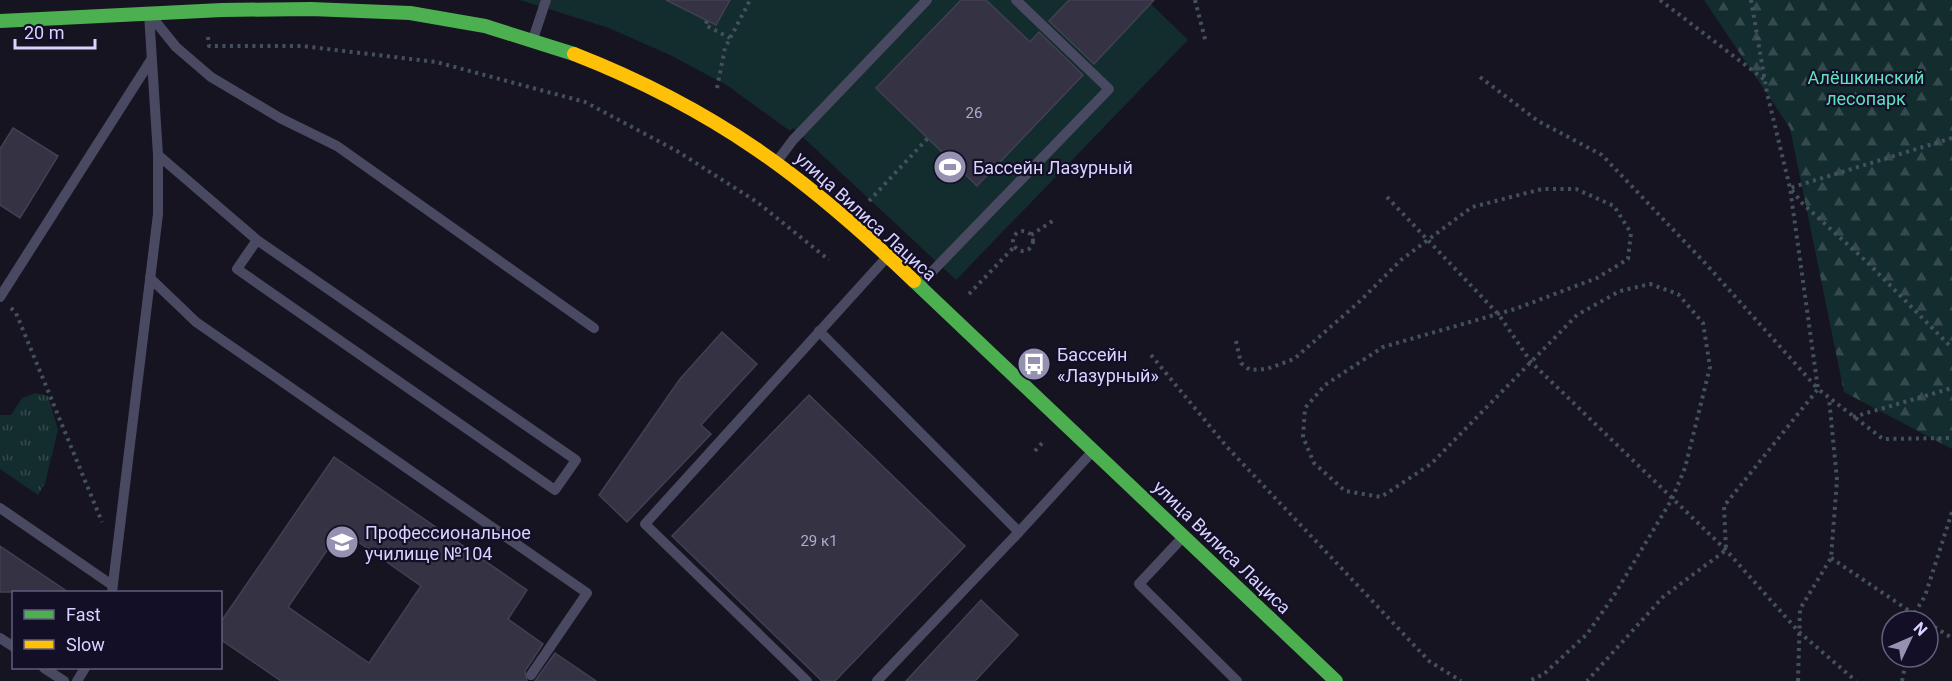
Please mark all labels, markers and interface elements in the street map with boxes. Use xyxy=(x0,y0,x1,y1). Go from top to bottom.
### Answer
scale bar xyxy=(15,12,94,50)
text: 20 m xyxy=(24,22,64,43)
park label: Алёшкинский лесопарк xyxy=(1808,67,1924,109)
house number: 26 xyxy=(966,104,982,122)
street label: улица Вилиса Лациса xyxy=(791,147,941,285)
sports icon: Бассейн Лазурный xyxy=(932,149,968,185)
place label: Бассейн Лазурный xyxy=(973,157,1133,178)
place label: Бассейн «Лазурный» xyxy=(1057,344,1159,386)
bus stop icon: Бассейн «Лазурный» xyxy=(1016,346,1052,382)
street label: улица Вилиса Лациса xyxy=(1149,476,1295,618)
place label: Профессиональное училище №104 xyxy=(365,522,531,564)
school or university icon: Профессиональное училище №104 xyxy=(324,524,360,560)
house number: 29 к1 xyxy=(800,532,838,550)
legend xyxy=(12,591,222,669)
text: Fast xyxy=(66,604,101,625)
north arrow xyxy=(1880,609,1940,669)
text: N xyxy=(1910,618,1931,640)
text: Slow xyxy=(66,634,105,655)

